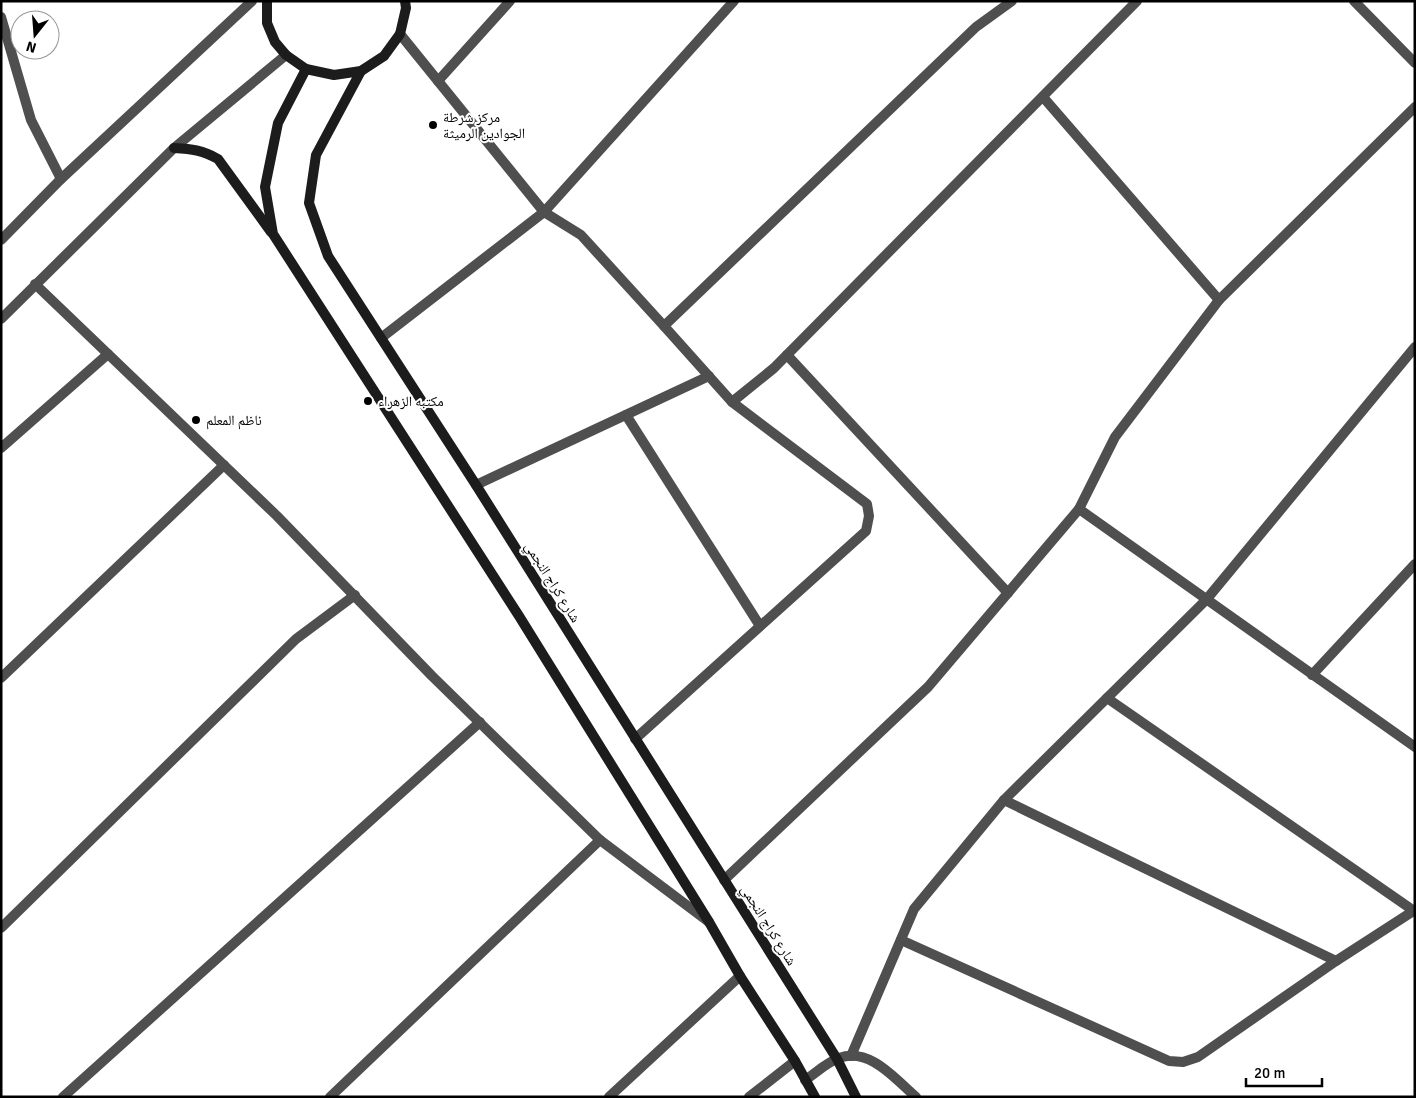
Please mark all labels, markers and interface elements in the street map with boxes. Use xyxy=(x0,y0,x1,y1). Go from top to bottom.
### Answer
north arrow xyxy=(10,10,60,60)
text: N xyxy=(24,37,38,57)
place label: مركز شرطة الجوادين الرميثة xyxy=(443,109,525,142)
marker: مركز شرطة الجوادين الرميثة xyxy=(427,119,439,131)
place label: مكتبه الزهراء xyxy=(378,393,444,410)
marker: مكتبه الزهراء xyxy=(362,395,374,407)
place label: ناظم المعلم xyxy=(206,412,262,430)
marker: ناظم المعلم xyxy=(190,414,202,426)
street label: شارع كراج النجمي xyxy=(519,539,584,627)
street label: شارع كراج النجمي xyxy=(735,882,800,970)
scale bar xyxy=(1246,1056,1322,1088)
text: 20 m xyxy=(1254,1064,1285,1082)

